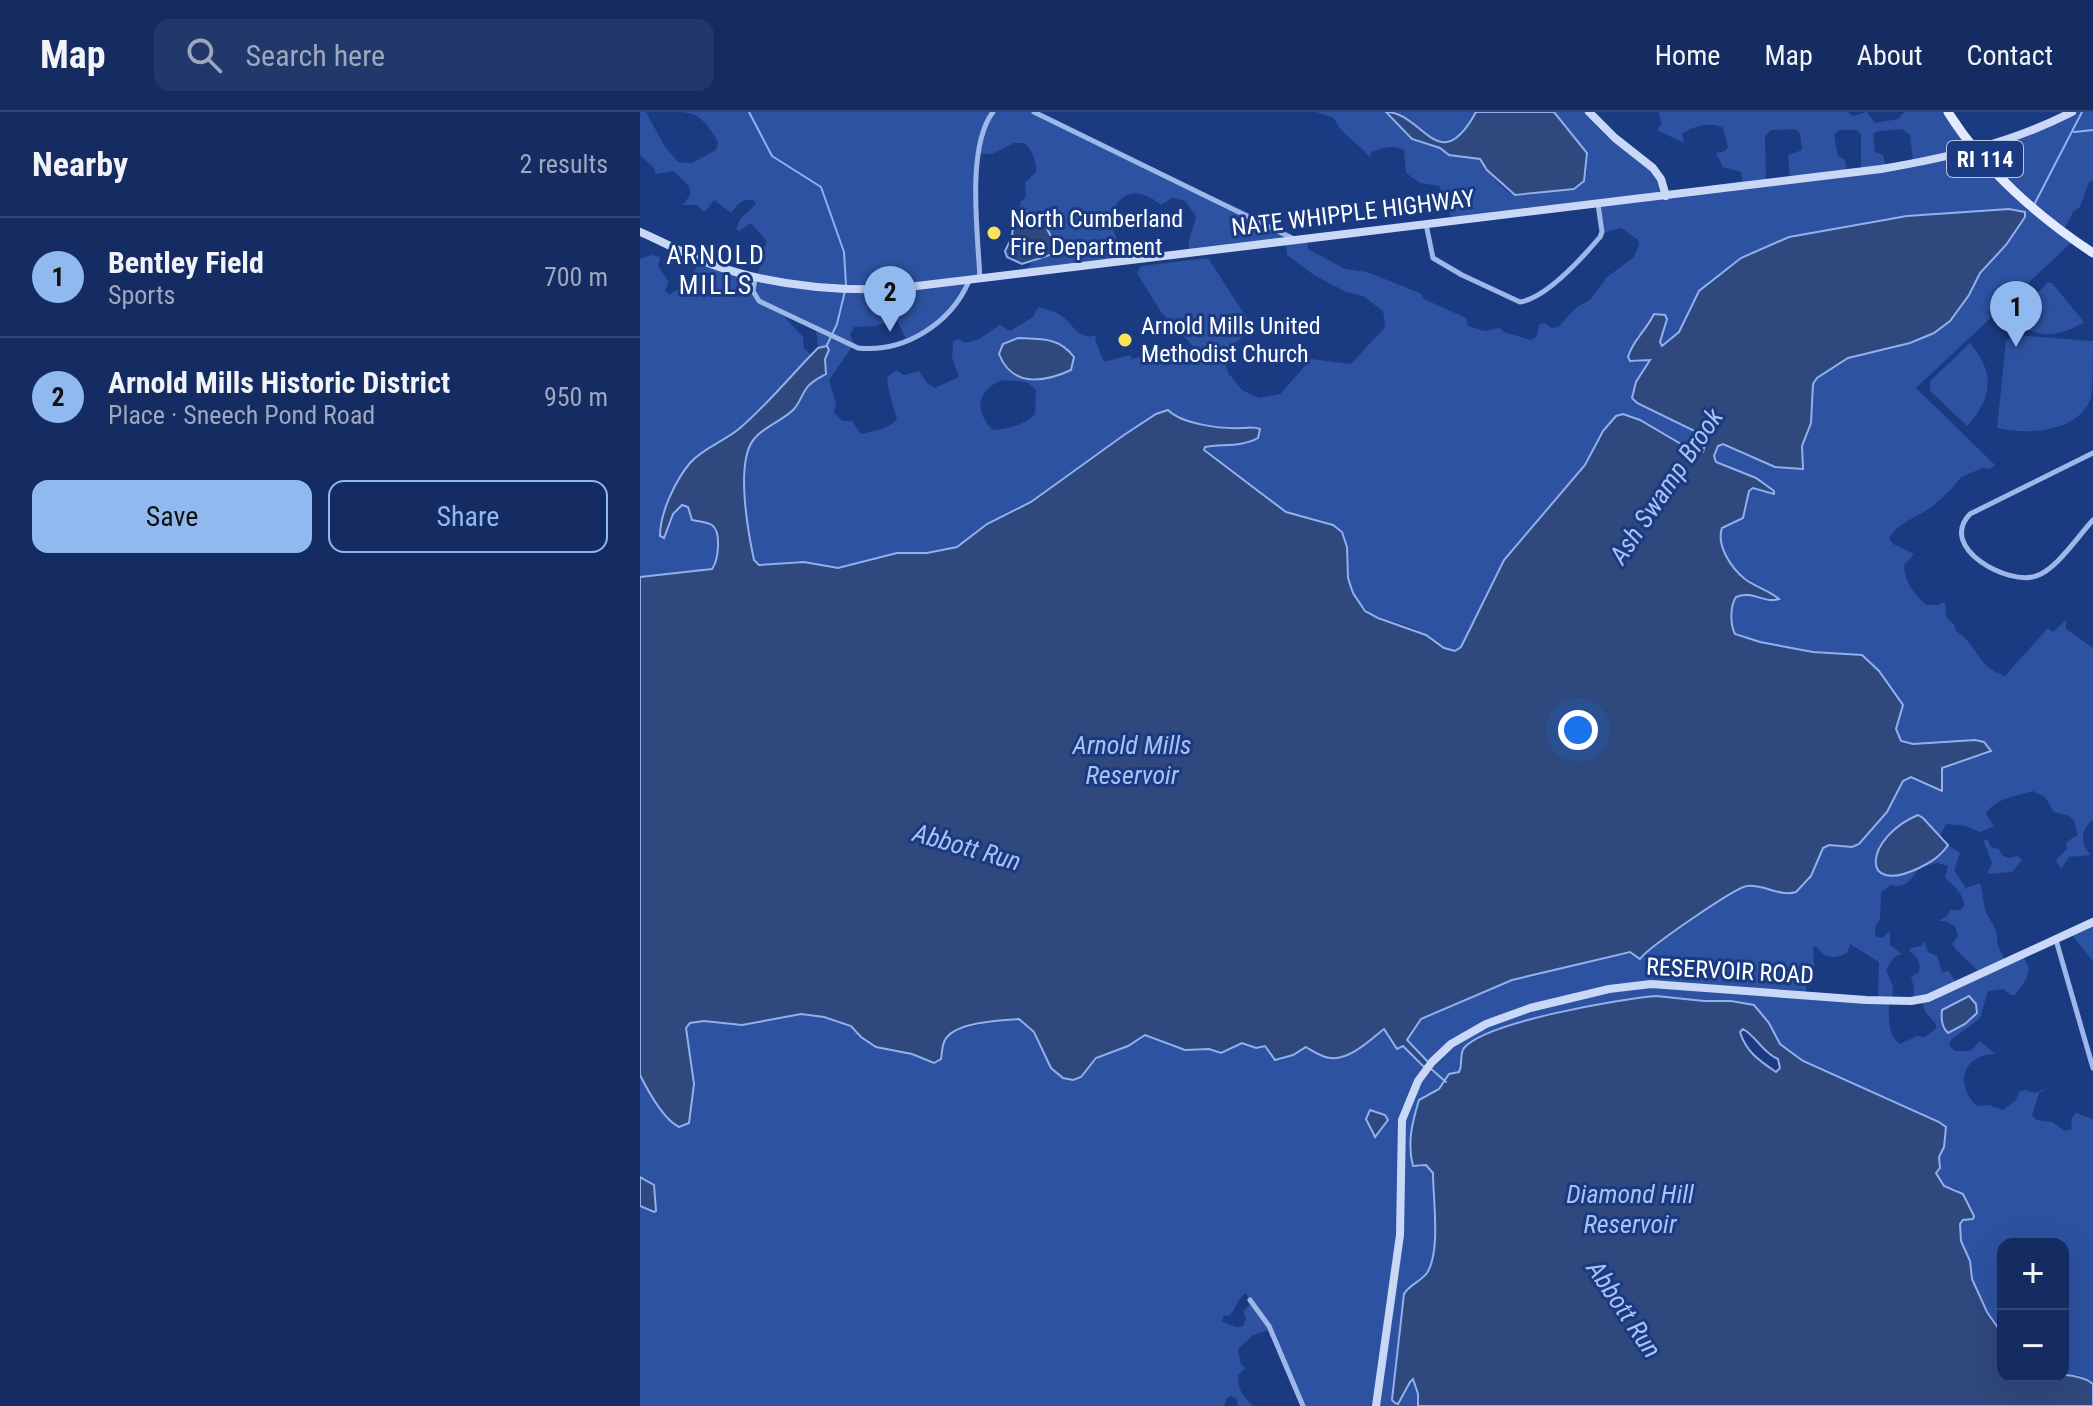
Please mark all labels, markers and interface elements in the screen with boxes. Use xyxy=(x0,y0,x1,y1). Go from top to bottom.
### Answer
search box xyxy=(154,19,714,91)
text: Map xyxy=(40,33,106,77)
icon: search xyxy=(182,33,226,77)
text: Search here xyxy=(246,38,385,73)
text: Home xyxy=(1655,39,1720,72)
text: Map xyxy=(1764,39,1813,72)
text: About xyxy=(1857,39,1923,72)
text: Contact xyxy=(1967,39,2053,72)
road number: RI 114 xyxy=(1947,141,2023,177)
text: Nearby xyxy=(32,144,128,184)
text: 2 results xyxy=(519,149,608,179)
street label: NATE WHIPPLE HIGHWAY xyxy=(1230,184,1477,242)
place label: North Cumberland Fire Department xyxy=(1010,205,1183,261)
marker: North Cumberland Fire Department xyxy=(985,224,1003,242)
district label: ARNOLD MILLS xyxy=(666,240,766,300)
text: Bentley Field xyxy=(108,245,264,280)
text: 1 xyxy=(51,262,65,292)
text: 700 m xyxy=(544,262,608,292)
pin: 2 xyxy=(864,266,916,332)
text: Sports xyxy=(108,280,175,310)
pin: 1 xyxy=(1990,281,2042,347)
place label: Arnold Mills United Methodist Church xyxy=(1141,312,1321,368)
marker: Arnold Mills United Methodist Church xyxy=(1116,331,1134,349)
text: Arnold Mills Historic District xyxy=(108,365,450,400)
text: 2 xyxy=(51,382,65,412)
text: 950 m xyxy=(544,382,608,412)
text: Place · Sneech Pond Road xyxy=(108,400,375,430)
water label: Ash Swamp Brook xyxy=(1602,402,1729,570)
button: Save xyxy=(32,480,312,553)
button: Share xyxy=(328,480,608,553)
your location xyxy=(1558,710,1598,750)
water label: Arnold Mills Reservoir xyxy=(1071,730,1192,790)
water label: Abbott Run xyxy=(909,817,1024,877)
street label: RESERVOIR ROAD xyxy=(1645,953,1815,989)
water label: Diamond Hill Reservoir xyxy=(1566,1179,1695,1239)
map controls xyxy=(1997,1238,2069,1382)
button: + xyxy=(1997,1238,2069,1310)
water label: Abbott Run xyxy=(1580,1254,1667,1363)
button: − xyxy=(1997,1310,2069,1382)

